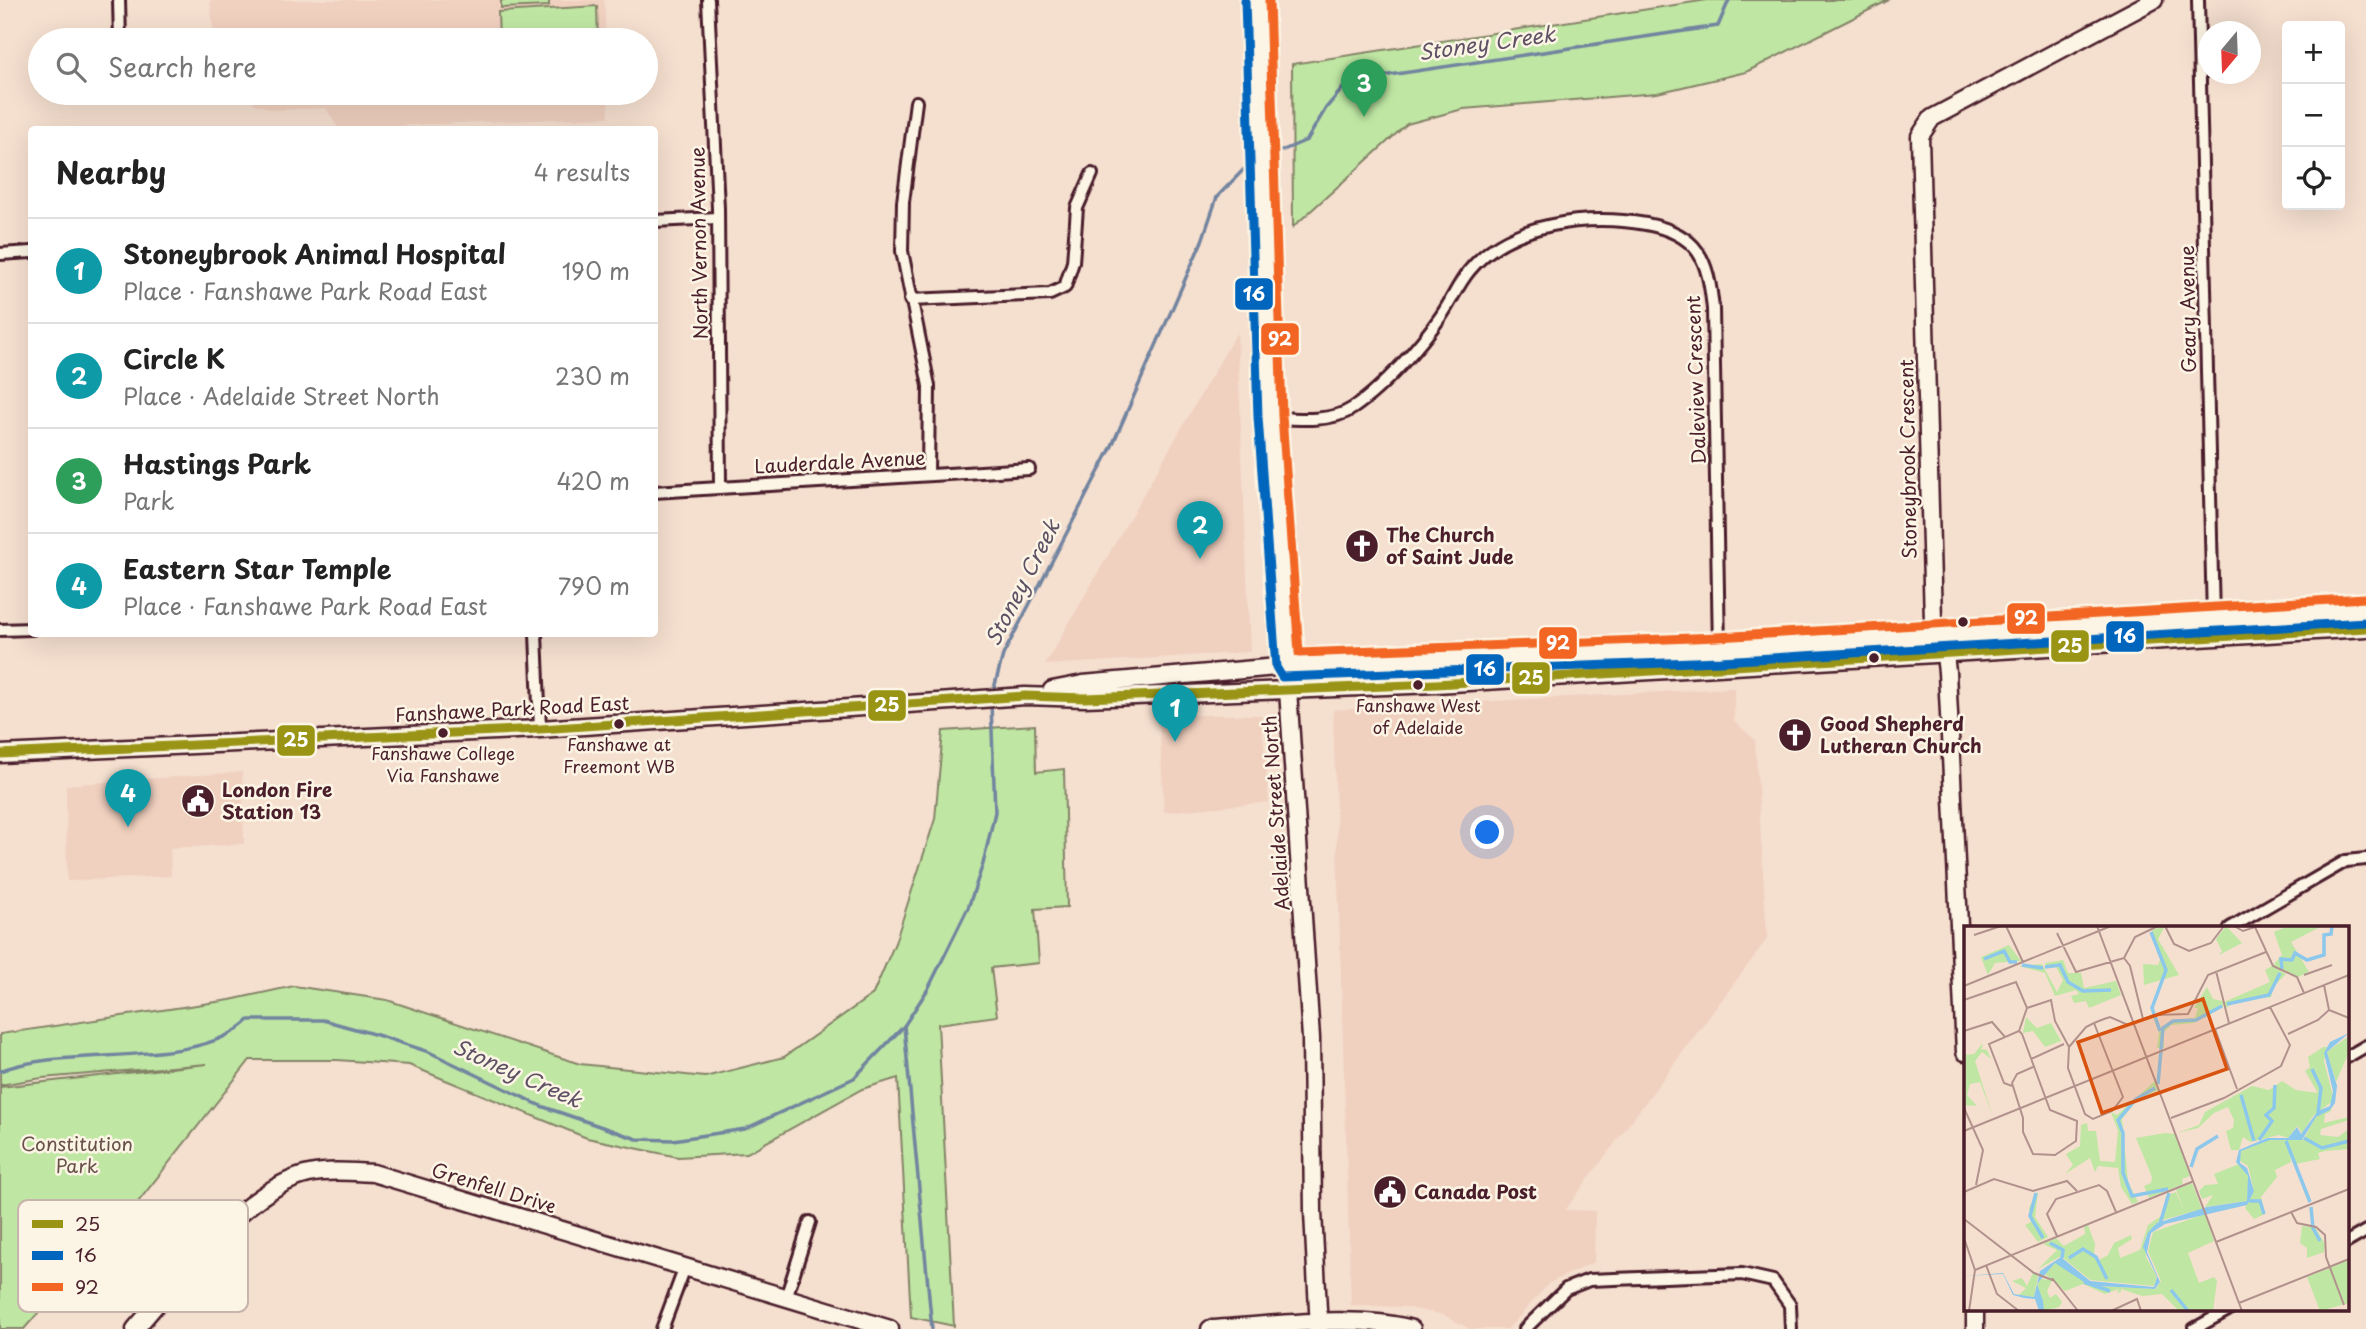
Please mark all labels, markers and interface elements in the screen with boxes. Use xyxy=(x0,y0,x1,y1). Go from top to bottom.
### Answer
water label: Stoney Creek xyxy=(1416,16,1558,67)
north arrow xyxy=(2198,21,2261,84)
map controls xyxy=(2282,21,2345,210)
button: + xyxy=(2282,21,2345,84)
search box xyxy=(28,28,658,105)
text: Search here xyxy=(108,47,257,86)
icon: search xyxy=(52,48,90,86)
pin: 3 xyxy=(1341,59,1387,117)
button: − xyxy=(2282,84,2345,147)
street label: North Vernon Avenue xyxy=(682,146,714,340)
button: locate xyxy=(2282,147,2345,210)
text: Nearby xyxy=(56,149,166,194)
text: 4 results xyxy=(534,154,630,189)
text: Stoneybrook Animal Hospital xyxy=(123,234,506,273)
street label: Geary Avenue xyxy=(2172,245,2202,373)
text: 1 xyxy=(74,253,85,288)
text: 190 m xyxy=(562,253,630,288)
text: Place · Fanshawe Park Road East xyxy=(123,273,488,308)
line badge: 16 xyxy=(1234,277,1274,311)
text: 16 xyxy=(1243,279,1265,307)
street label: Daleview Crescent xyxy=(1678,295,1712,465)
line badge: 92 xyxy=(1260,322,1300,356)
text: 92 xyxy=(1268,324,1292,352)
text: Circle K xyxy=(123,339,225,378)
text: 2 xyxy=(71,358,87,393)
text: 230 m xyxy=(555,358,630,393)
street label: Stoneybrook Crescent xyxy=(1891,359,1923,559)
text: Place · Adelaide Street North xyxy=(123,378,440,413)
street label: Lauderdale Avenue xyxy=(754,443,926,479)
text: Hastings Park xyxy=(123,444,311,483)
text: 3 xyxy=(71,463,87,498)
text: 420 m xyxy=(556,463,630,498)
text: Park xyxy=(123,483,174,518)
pin: 2 xyxy=(1177,501,1223,559)
water label: Stoney Creek xyxy=(976,512,1067,651)
place label: The Church of Saint Jude xyxy=(1386,520,1514,570)
church icon: The Church of Saint Jude xyxy=(1343,527,1381,565)
text: Eastern Star Temple xyxy=(123,549,391,588)
text: 4 xyxy=(71,568,87,603)
text: 790 m xyxy=(558,568,630,603)
text: Place · Fanshawe Park Road East xyxy=(123,588,488,623)
line badge: 92 xyxy=(2006,602,2046,635)
text: 92 xyxy=(2014,603,2038,631)
unlabelled marker xyxy=(1956,615,1970,629)
line badge: 16 xyxy=(2105,620,2145,653)
text: 16 xyxy=(2114,621,2136,649)
line badge: 92 xyxy=(1538,626,1578,660)
text: 92 xyxy=(1546,628,1570,656)
line badge: 25 xyxy=(2050,629,2090,663)
text: 25 xyxy=(2057,631,2083,659)
unlabelled marker xyxy=(1867,651,1881,665)
line badge: 16 xyxy=(1465,653,1505,686)
text: 16 xyxy=(1474,654,1496,682)
line badge: 25 xyxy=(1511,661,1551,695)
text: 25 xyxy=(1518,663,1544,691)
marker: Fanshawe West of Adelaide xyxy=(1411,678,1425,692)
pin: 1 xyxy=(1152,684,1198,742)
street label: Fanshawe Park Road East xyxy=(394,688,630,728)
line badge: 25 xyxy=(867,689,907,722)
text: 25 xyxy=(874,690,900,718)
place label: Fanshawe West of Adelaide xyxy=(1356,692,1481,740)
place label: Good Shepherd Lutheran Church xyxy=(1820,709,1982,759)
street label: Adelaide Street North xyxy=(1254,714,1296,912)
church icon: Good Shepherd Lutheran Church xyxy=(1776,716,1814,754)
marker: Fanshawe at Freemont WB xyxy=(612,717,626,731)
line badge: 25 xyxy=(276,724,316,757)
text: 25 xyxy=(283,725,309,753)
marker: Fanshawe College Via Fanshawe xyxy=(436,726,450,740)
place label: Fanshawe at Freemont WB xyxy=(563,731,675,779)
place label: Fanshawe College Via Fanshawe xyxy=(371,740,515,788)
pin: 4 xyxy=(105,769,151,827)
place label: London Fire Station 13 xyxy=(222,775,332,825)
public building icon: London Fire Station 13 xyxy=(179,782,217,820)
your location xyxy=(1470,815,1504,849)
inset map xyxy=(1964,926,2348,1312)
water label: Stoney Creek xyxy=(448,1029,588,1115)
park label: Constitution Park xyxy=(21,1129,133,1179)
street label: Grenfell Drive xyxy=(429,1155,560,1219)
public building icon: Canada Post xyxy=(1371,1173,1409,1211)
place label: Canada Post xyxy=(1414,1177,1537,1205)
legend xyxy=(18,1200,248,1312)
text: 25 xyxy=(75,1209,100,1237)
text: 16 xyxy=(75,1240,97,1268)
text: 92 xyxy=(75,1272,99,1300)

